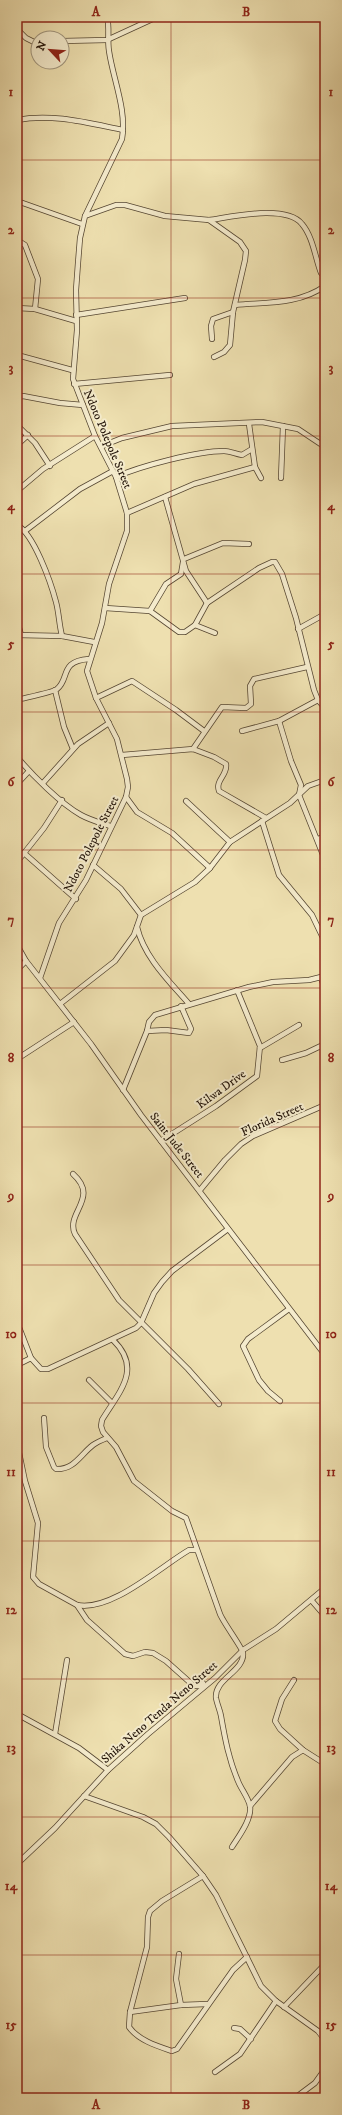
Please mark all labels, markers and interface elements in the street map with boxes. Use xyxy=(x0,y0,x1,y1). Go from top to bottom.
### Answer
text: A xyxy=(91,4,101,20)
text: B xyxy=(242,4,250,20)
north arrow xyxy=(30,30,70,70)
text: N xyxy=(34,39,50,53)
text: 1 xyxy=(9,84,14,100)
text: 1 xyxy=(329,84,334,100)
text: 2 xyxy=(8,222,15,238)
text: 2 xyxy=(328,222,335,238)
text: 3 xyxy=(9,360,14,376)
text: 3 xyxy=(329,360,334,376)
street label: Ndoto Polepole Street xyxy=(80,387,135,491)
text: 4 xyxy=(6,498,15,515)
text: 4 xyxy=(326,498,335,515)
text: 5 xyxy=(7,636,15,652)
text: 5 xyxy=(327,636,335,652)
text: 6 xyxy=(8,774,16,790)
text: 6 xyxy=(328,774,336,790)
street label: Ndoto Polepole Street xyxy=(61,793,122,895)
text: 7 xyxy=(8,912,15,928)
text: 7 xyxy=(328,912,335,928)
text: 8 xyxy=(8,1050,15,1066)
text: 8 xyxy=(328,1050,335,1066)
street label: Kilwa Drive xyxy=(194,1067,249,1112)
street label: Florida Street xyxy=(239,1099,306,1140)
street label: Saint Jude Street xyxy=(146,1109,207,1181)
text: 9 xyxy=(7,1188,14,1204)
text: 9 xyxy=(327,1188,334,1204)
text: 10 xyxy=(5,1326,17,1342)
text: 10 xyxy=(325,1326,337,1342)
text: 11 xyxy=(6,1464,16,1480)
text: 11 xyxy=(326,1464,336,1480)
text: 12 xyxy=(5,1602,17,1618)
text: 12 xyxy=(325,1602,337,1618)
street label: Shika Neno Tenda Neno Street xyxy=(98,1658,221,1767)
text: 13 xyxy=(6,1740,16,1756)
text: 13 xyxy=(326,1740,336,1756)
text: 14 xyxy=(5,1878,18,1895)
text: 14 xyxy=(325,1878,338,1895)
text: 15 xyxy=(5,2017,17,2033)
text: 15 xyxy=(325,2017,337,2033)
text: A xyxy=(91,2097,101,2113)
text: B xyxy=(242,2097,250,2113)

